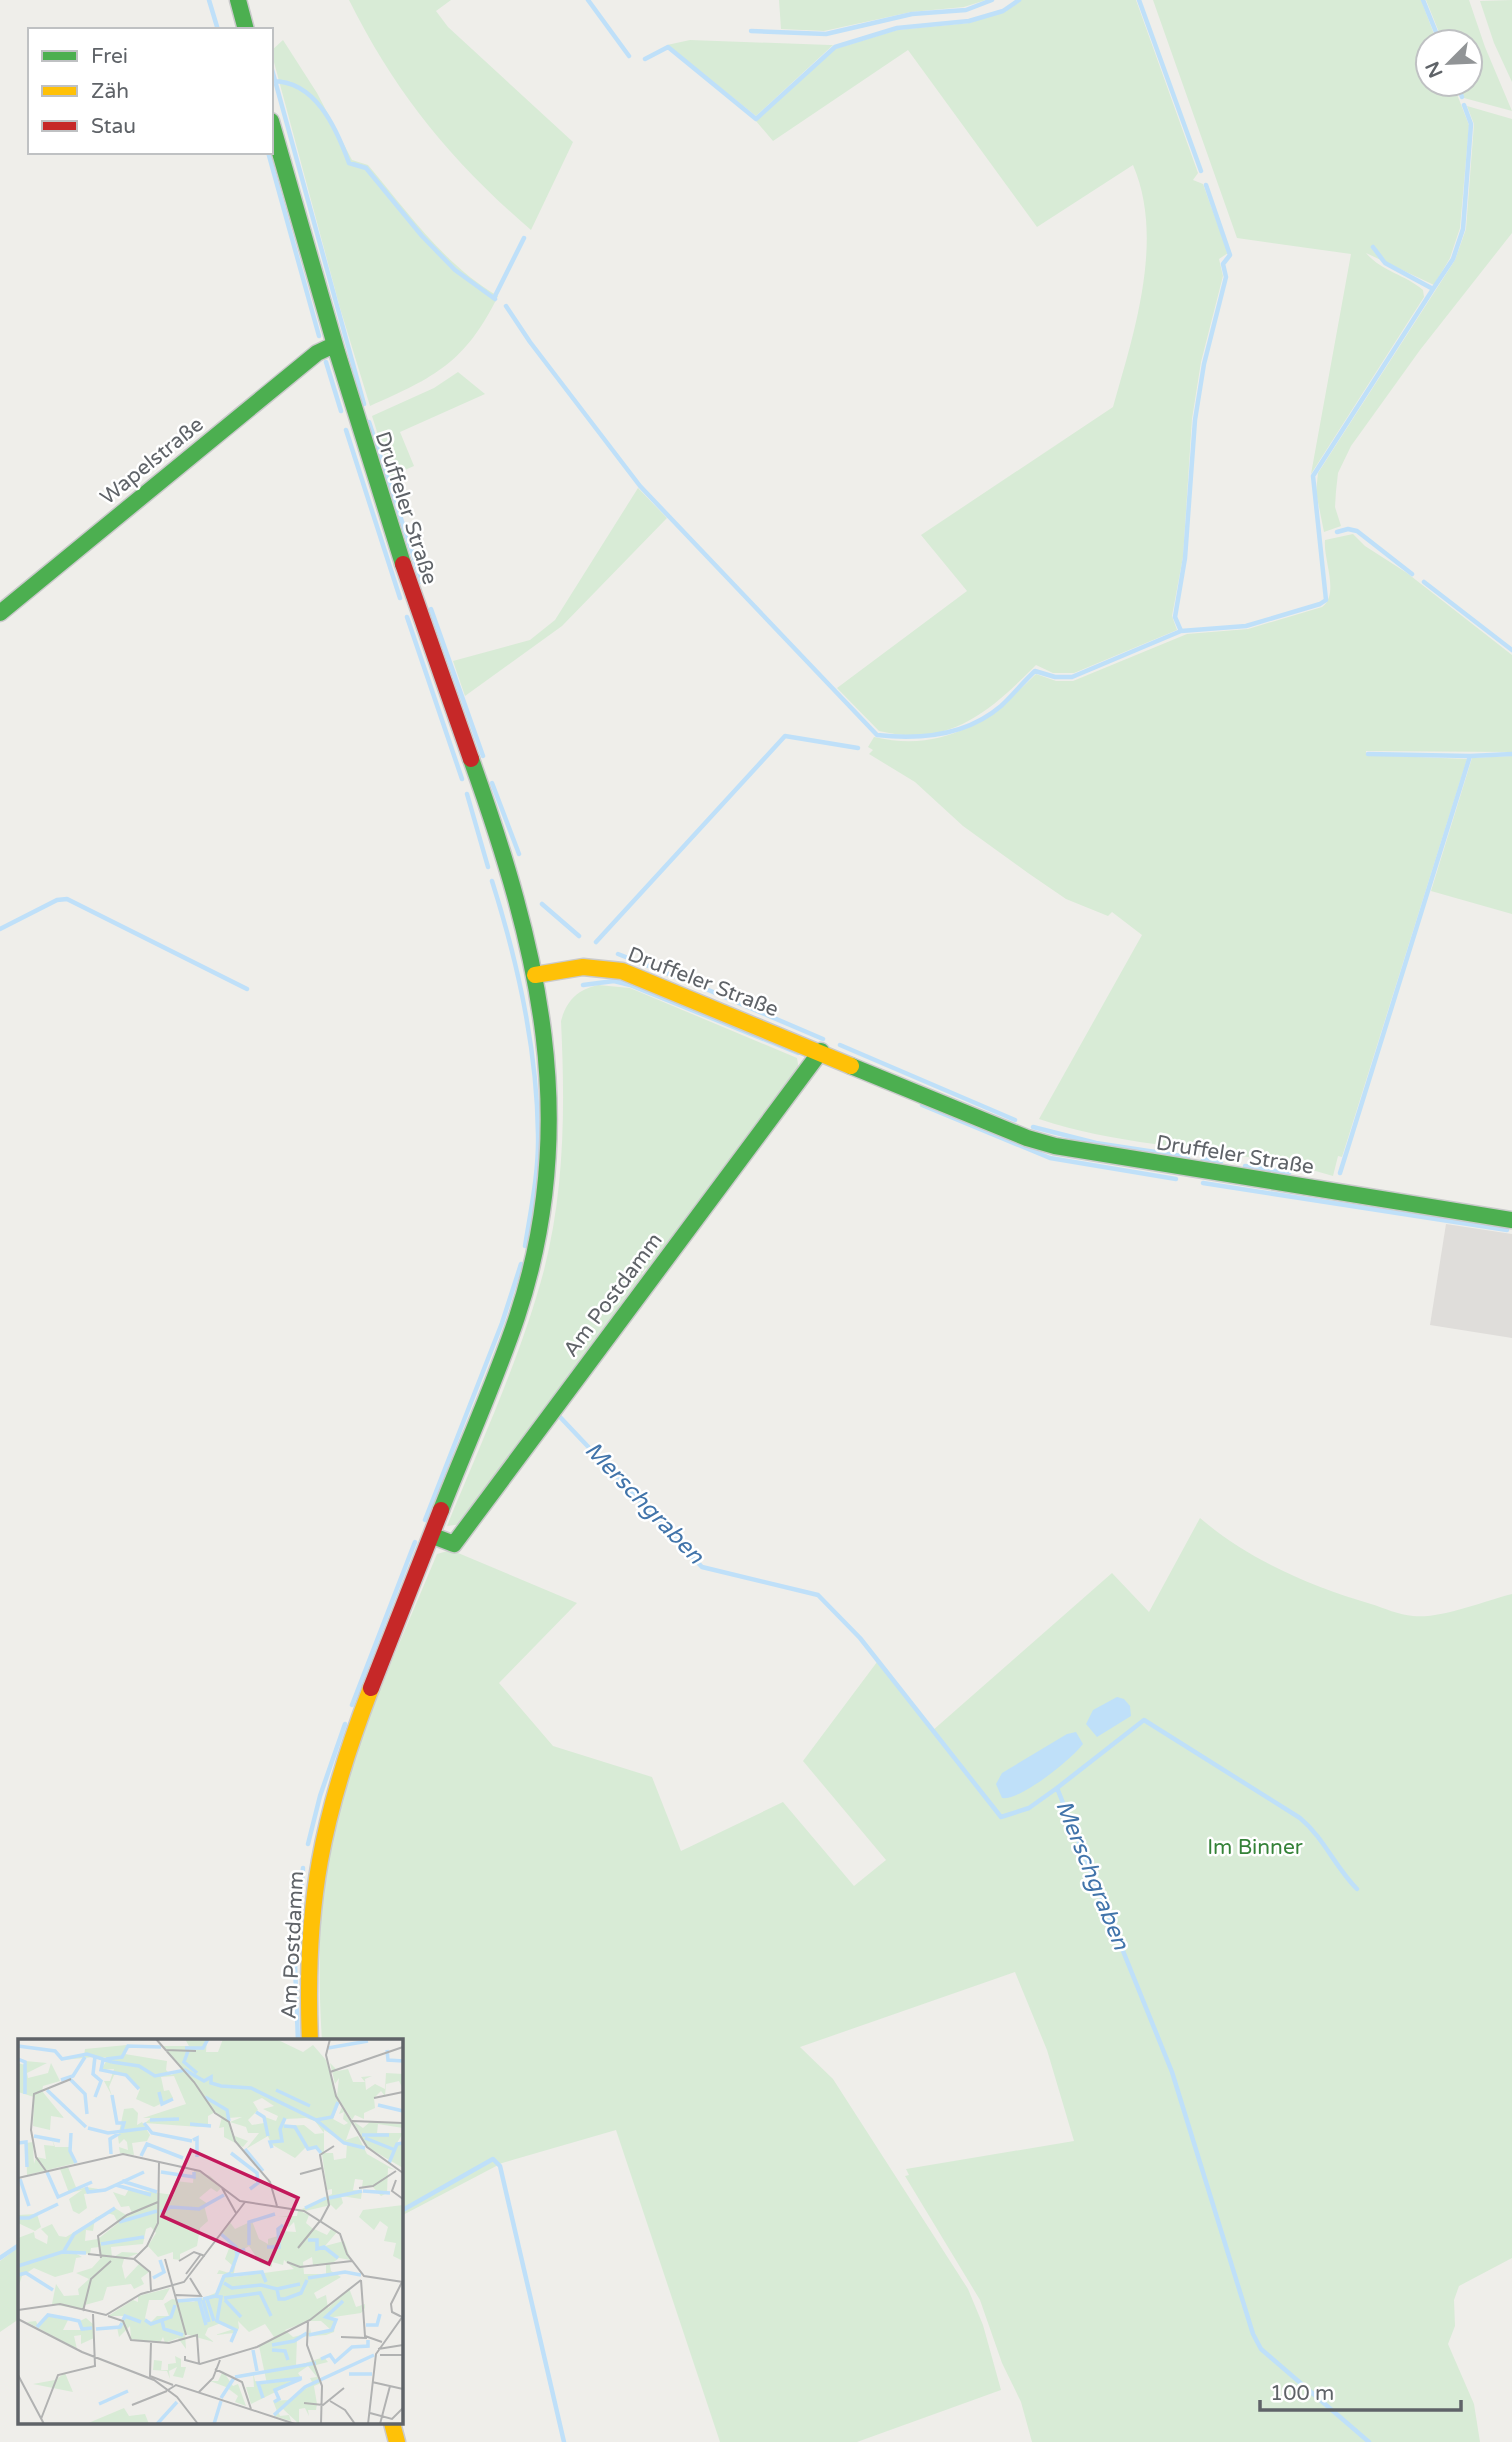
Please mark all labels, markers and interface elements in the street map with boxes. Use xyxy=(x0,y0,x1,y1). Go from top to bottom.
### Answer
legend xyxy=(28,28,273,154)
north arrow xyxy=(1414,28,1484,98)
text: Frei xyxy=(91,44,128,69)
text: N xyxy=(1421,58,1448,81)
text: Zäh xyxy=(91,79,129,104)
text: Stau xyxy=(91,114,136,139)
street label: Wapelstraße xyxy=(96,412,209,510)
street label: Druffeler Straße xyxy=(369,428,443,588)
street label: Druffeler Straße xyxy=(624,942,782,1022)
street label: Druffeler Straße xyxy=(1154,1130,1316,1180)
street label: Am Postdamm xyxy=(558,1228,668,1362)
water label: Merschgraben xyxy=(579,1436,710,1571)
water label: Merschgraben xyxy=(1049,1796,1135,1955)
park label: Im Binner xyxy=(1207,1835,1303,1860)
street label: Am Postdamm xyxy=(277,1870,309,2020)
inset map xyxy=(18,2039,402,2424)
scale bar xyxy=(1260,2368,1461,2412)
text: 100 m xyxy=(1270,2381,1334,2406)

